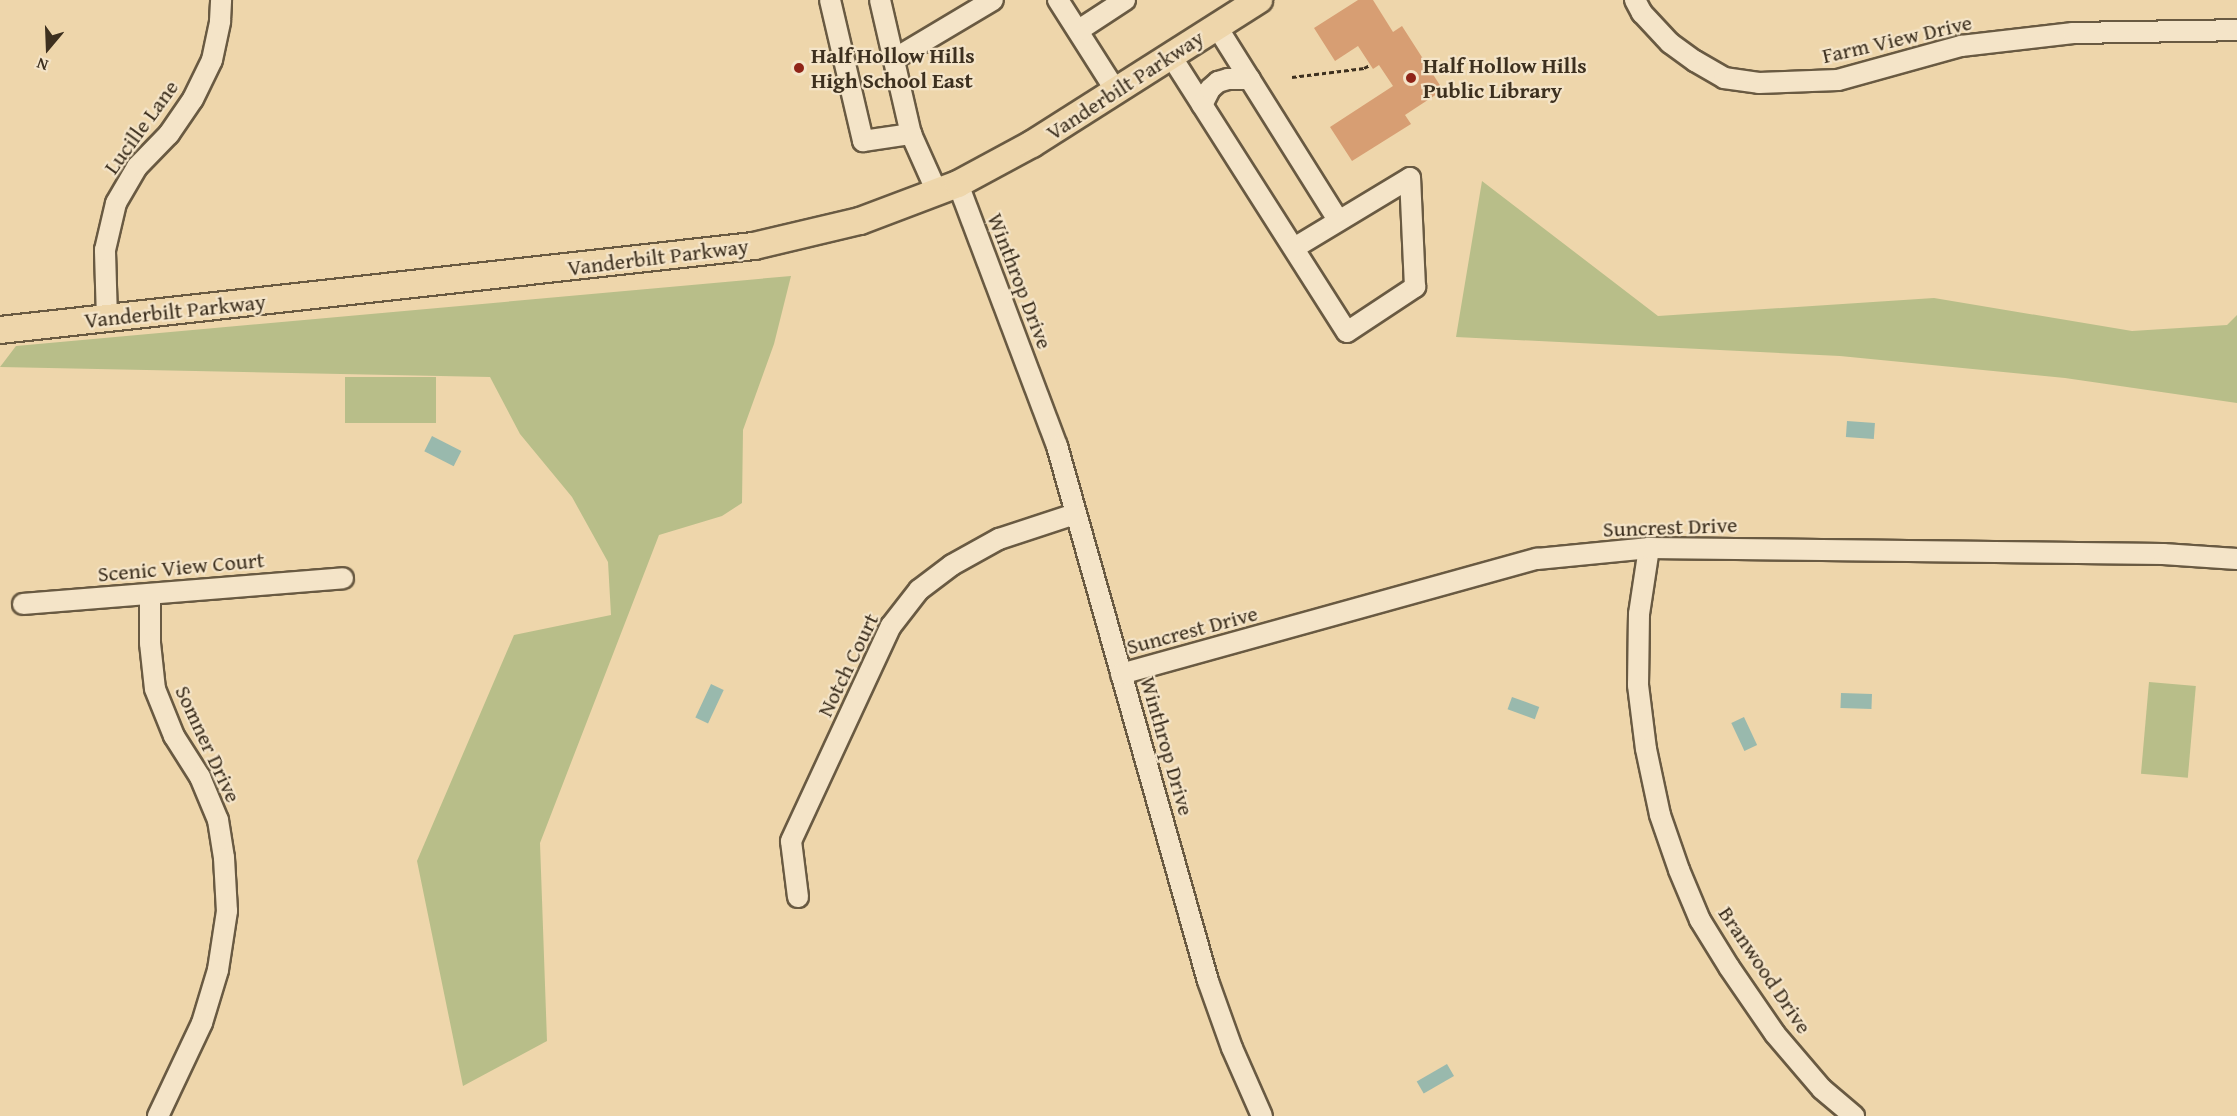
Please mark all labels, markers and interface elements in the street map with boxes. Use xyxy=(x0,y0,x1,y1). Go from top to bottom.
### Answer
street label: Farm View Drive xyxy=(1820,9,1974,69)
north arrow xyxy=(18,18,78,78)
street label: Vanderbilt Parkway xyxy=(1041,24,1209,146)
place label: Half Hollow Hills High School East xyxy=(811,42,975,94)
text: N xyxy=(33,52,51,78)
place label: Half Hollow Hills Public Library xyxy=(1423,52,1587,104)
marker: Half Hollow Hills High School East xyxy=(792,61,806,75)
marker: Half Hollow Hills Public Library xyxy=(1404,71,1418,85)
street label: Lucille Lane xyxy=(98,75,184,179)
street label: Winthrop Drive xyxy=(982,209,1058,353)
street label: Vanderbilt Parkway xyxy=(566,233,750,281)
street label: Vanderbilt Parkway xyxy=(83,288,267,334)
street label: Suncrest Drive xyxy=(1602,511,1738,543)
street label: Scenic View Court xyxy=(97,547,265,587)
street label: Suncrest Drive xyxy=(1124,600,1260,660)
street label: Notch Court xyxy=(812,609,884,721)
street label: Winthrop Drive xyxy=(1135,673,1199,819)
street label: Somner Drive xyxy=(169,681,247,807)
street label: Branwood Drive xyxy=(1713,901,1817,1039)

